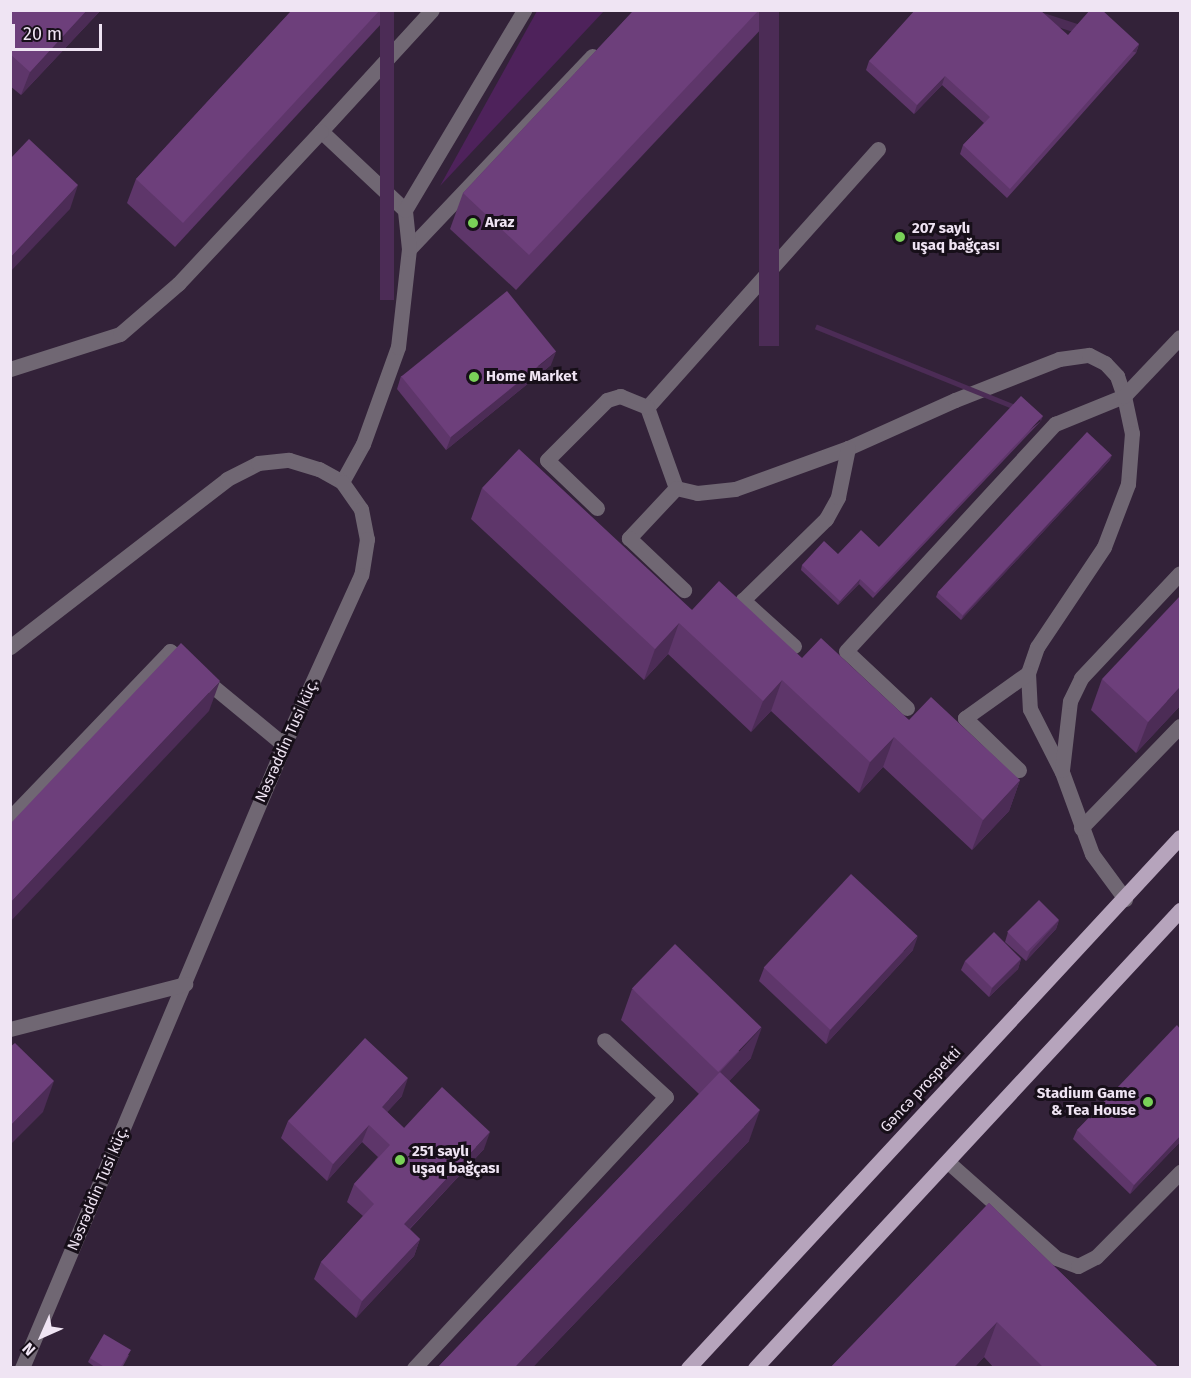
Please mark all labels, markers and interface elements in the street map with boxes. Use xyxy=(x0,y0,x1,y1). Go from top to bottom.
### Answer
scale bar xyxy=(15,12,105,50)
text: 20 m xyxy=(23,23,62,45)
place label: Araz xyxy=(485,214,514,232)
marker: Araz xyxy=(466,216,480,230)
place label: 207 saylı uşaq bağçası xyxy=(912,219,1000,254)
marker: 207 saylı uşaq bağçası xyxy=(893,230,907,244)
place label: Home Market xyxy=(486,368,577,386)
marker: Home Market xyxy=(467,370,481,384)
street label: Nəsrəddin Tusi küç. xyxy=(252,677,322,805)
street label: Gəncə prospekti xyxy=(877,1044,965,1136)
place label: Stadium Game & Tea House xyxy=(1037,1084,1136,1119)
marker: Stadium Game & Tea House xyxy=(1141,1095,1155,1109)
street label: Nəsrəddin Tusi küç. xyxy=(64,1125,132,1253)
place label: 251 saylı uşaq bağçası xyxy=(412,1142,500,1177)
marker: 251 saylı uşaq bağçası xyxy=(393,1153,407,1167)
north arrow xyxy=(12,1306,72,1366)
text: N xyxy=(18,1339,39,1360)

